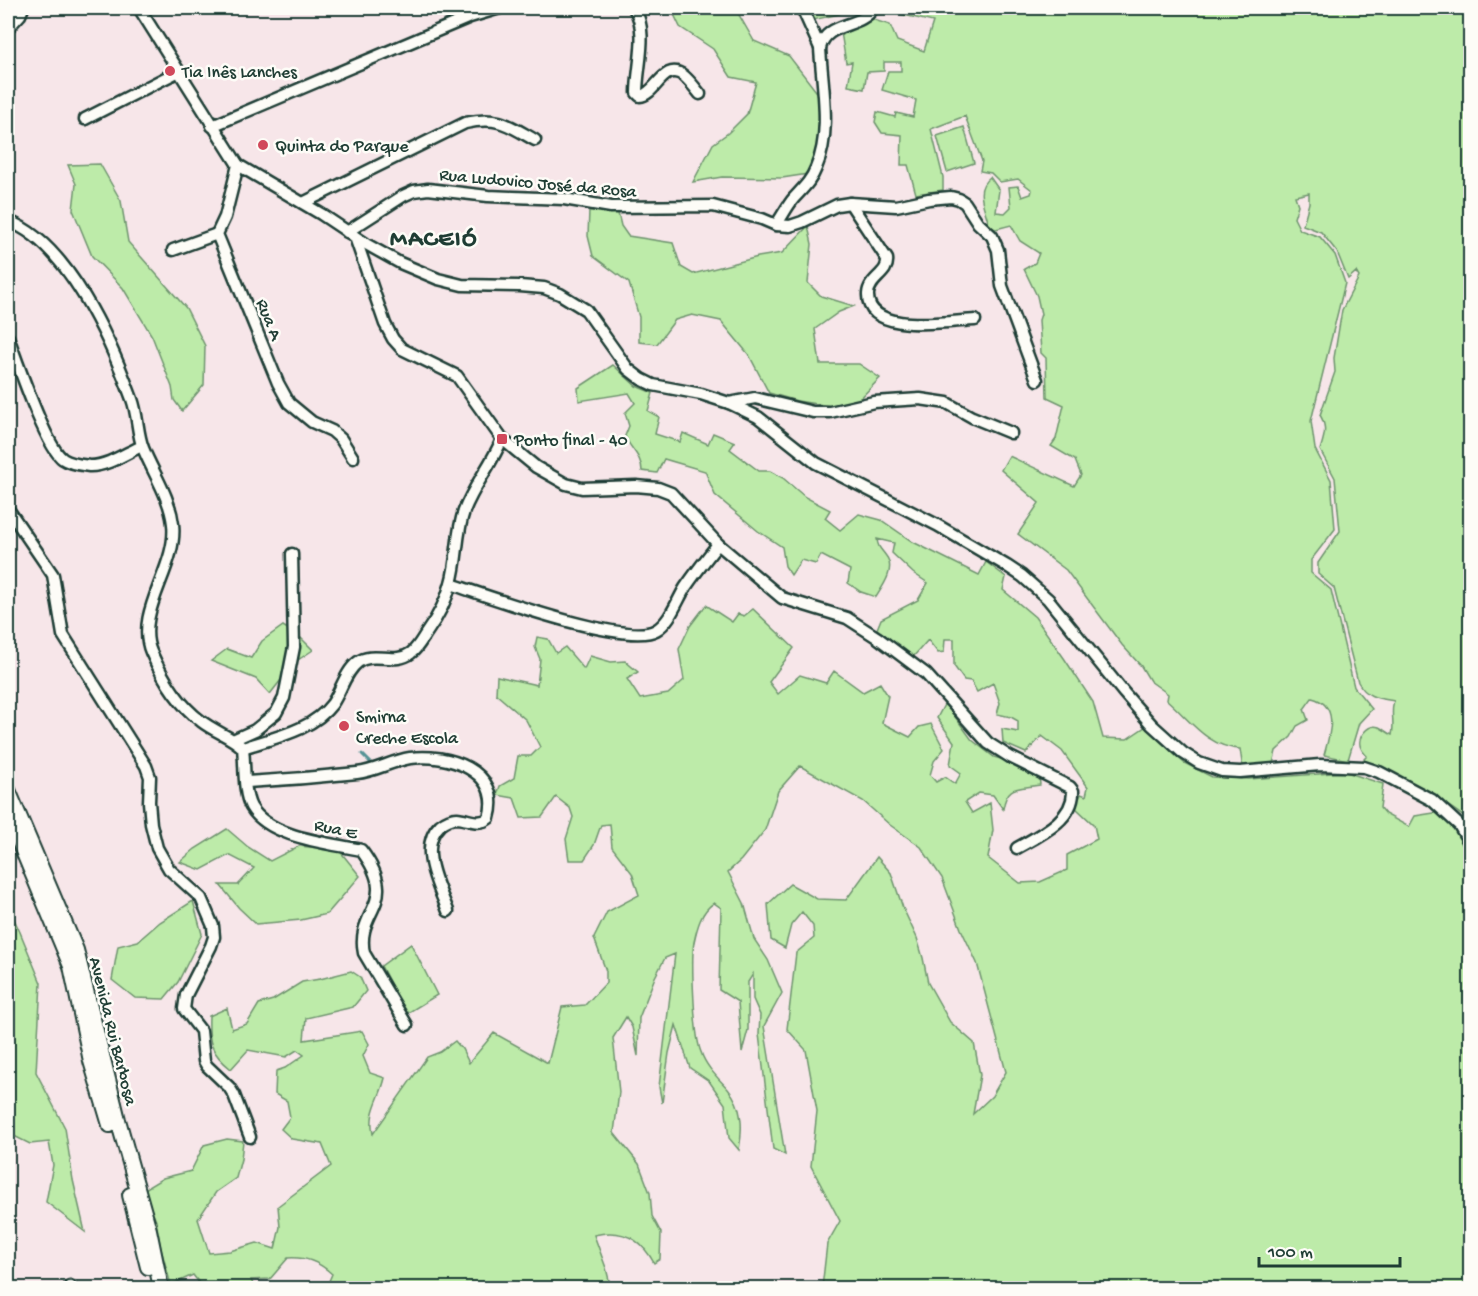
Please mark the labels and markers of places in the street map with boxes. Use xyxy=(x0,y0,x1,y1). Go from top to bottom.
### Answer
place label: Tia Inês Lanches xyxy=(181,63,298,84)
marker: Tia Inês Lanches xyxy=(163,64,177,78)
place label: Quinta do Parque xyxy=(275,137,409,158)
marker: Quinta do Parque xyxy=(256,138,270,152)
place label: Ponto final - 40 xyxy=(513,431,628,452)
marker: Ponto final - 40 xyxy=(495,432,509,446)
place label: Smirna Creche Escola xyxy=(356,708,459,750)
marker: Smirna Creche Escola xyxy=(337,719,351,733)

